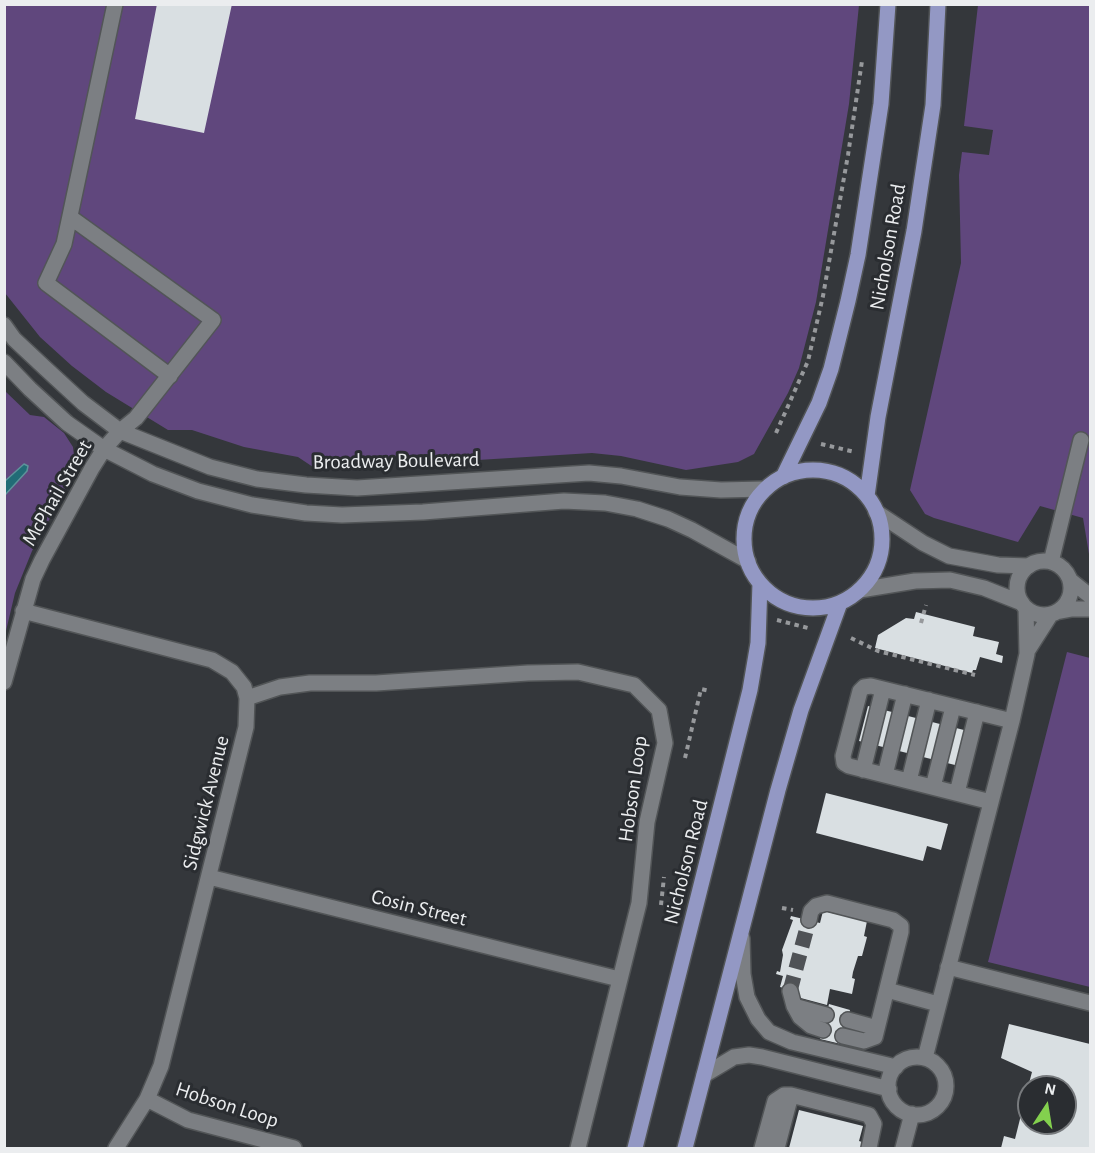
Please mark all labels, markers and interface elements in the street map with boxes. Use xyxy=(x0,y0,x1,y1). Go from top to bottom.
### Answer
street label: Nicholson Road xyxy=(864,182,912,312)
street label: McPhail Street xyxy=(17,435,97,551)
street label: Broadway Boulevard xyxy=(312,447,480,475)
street label: Sidgwick Avenue xyxy=(177,733,235,873)
street label: Hobson Loop xyxy=(613,734,653,844)
street label: Nicholson Road xyxy=(658,797,714,927)
street label: Cosin Street xyxy=(369,884,469,932)
north arrow xyxy=(1017,1075,1077,1135)
street label: Hobson Loop xyxy=(172,1076,282,1134)
text: N xyxy=(1043,1080,1057,1098)

